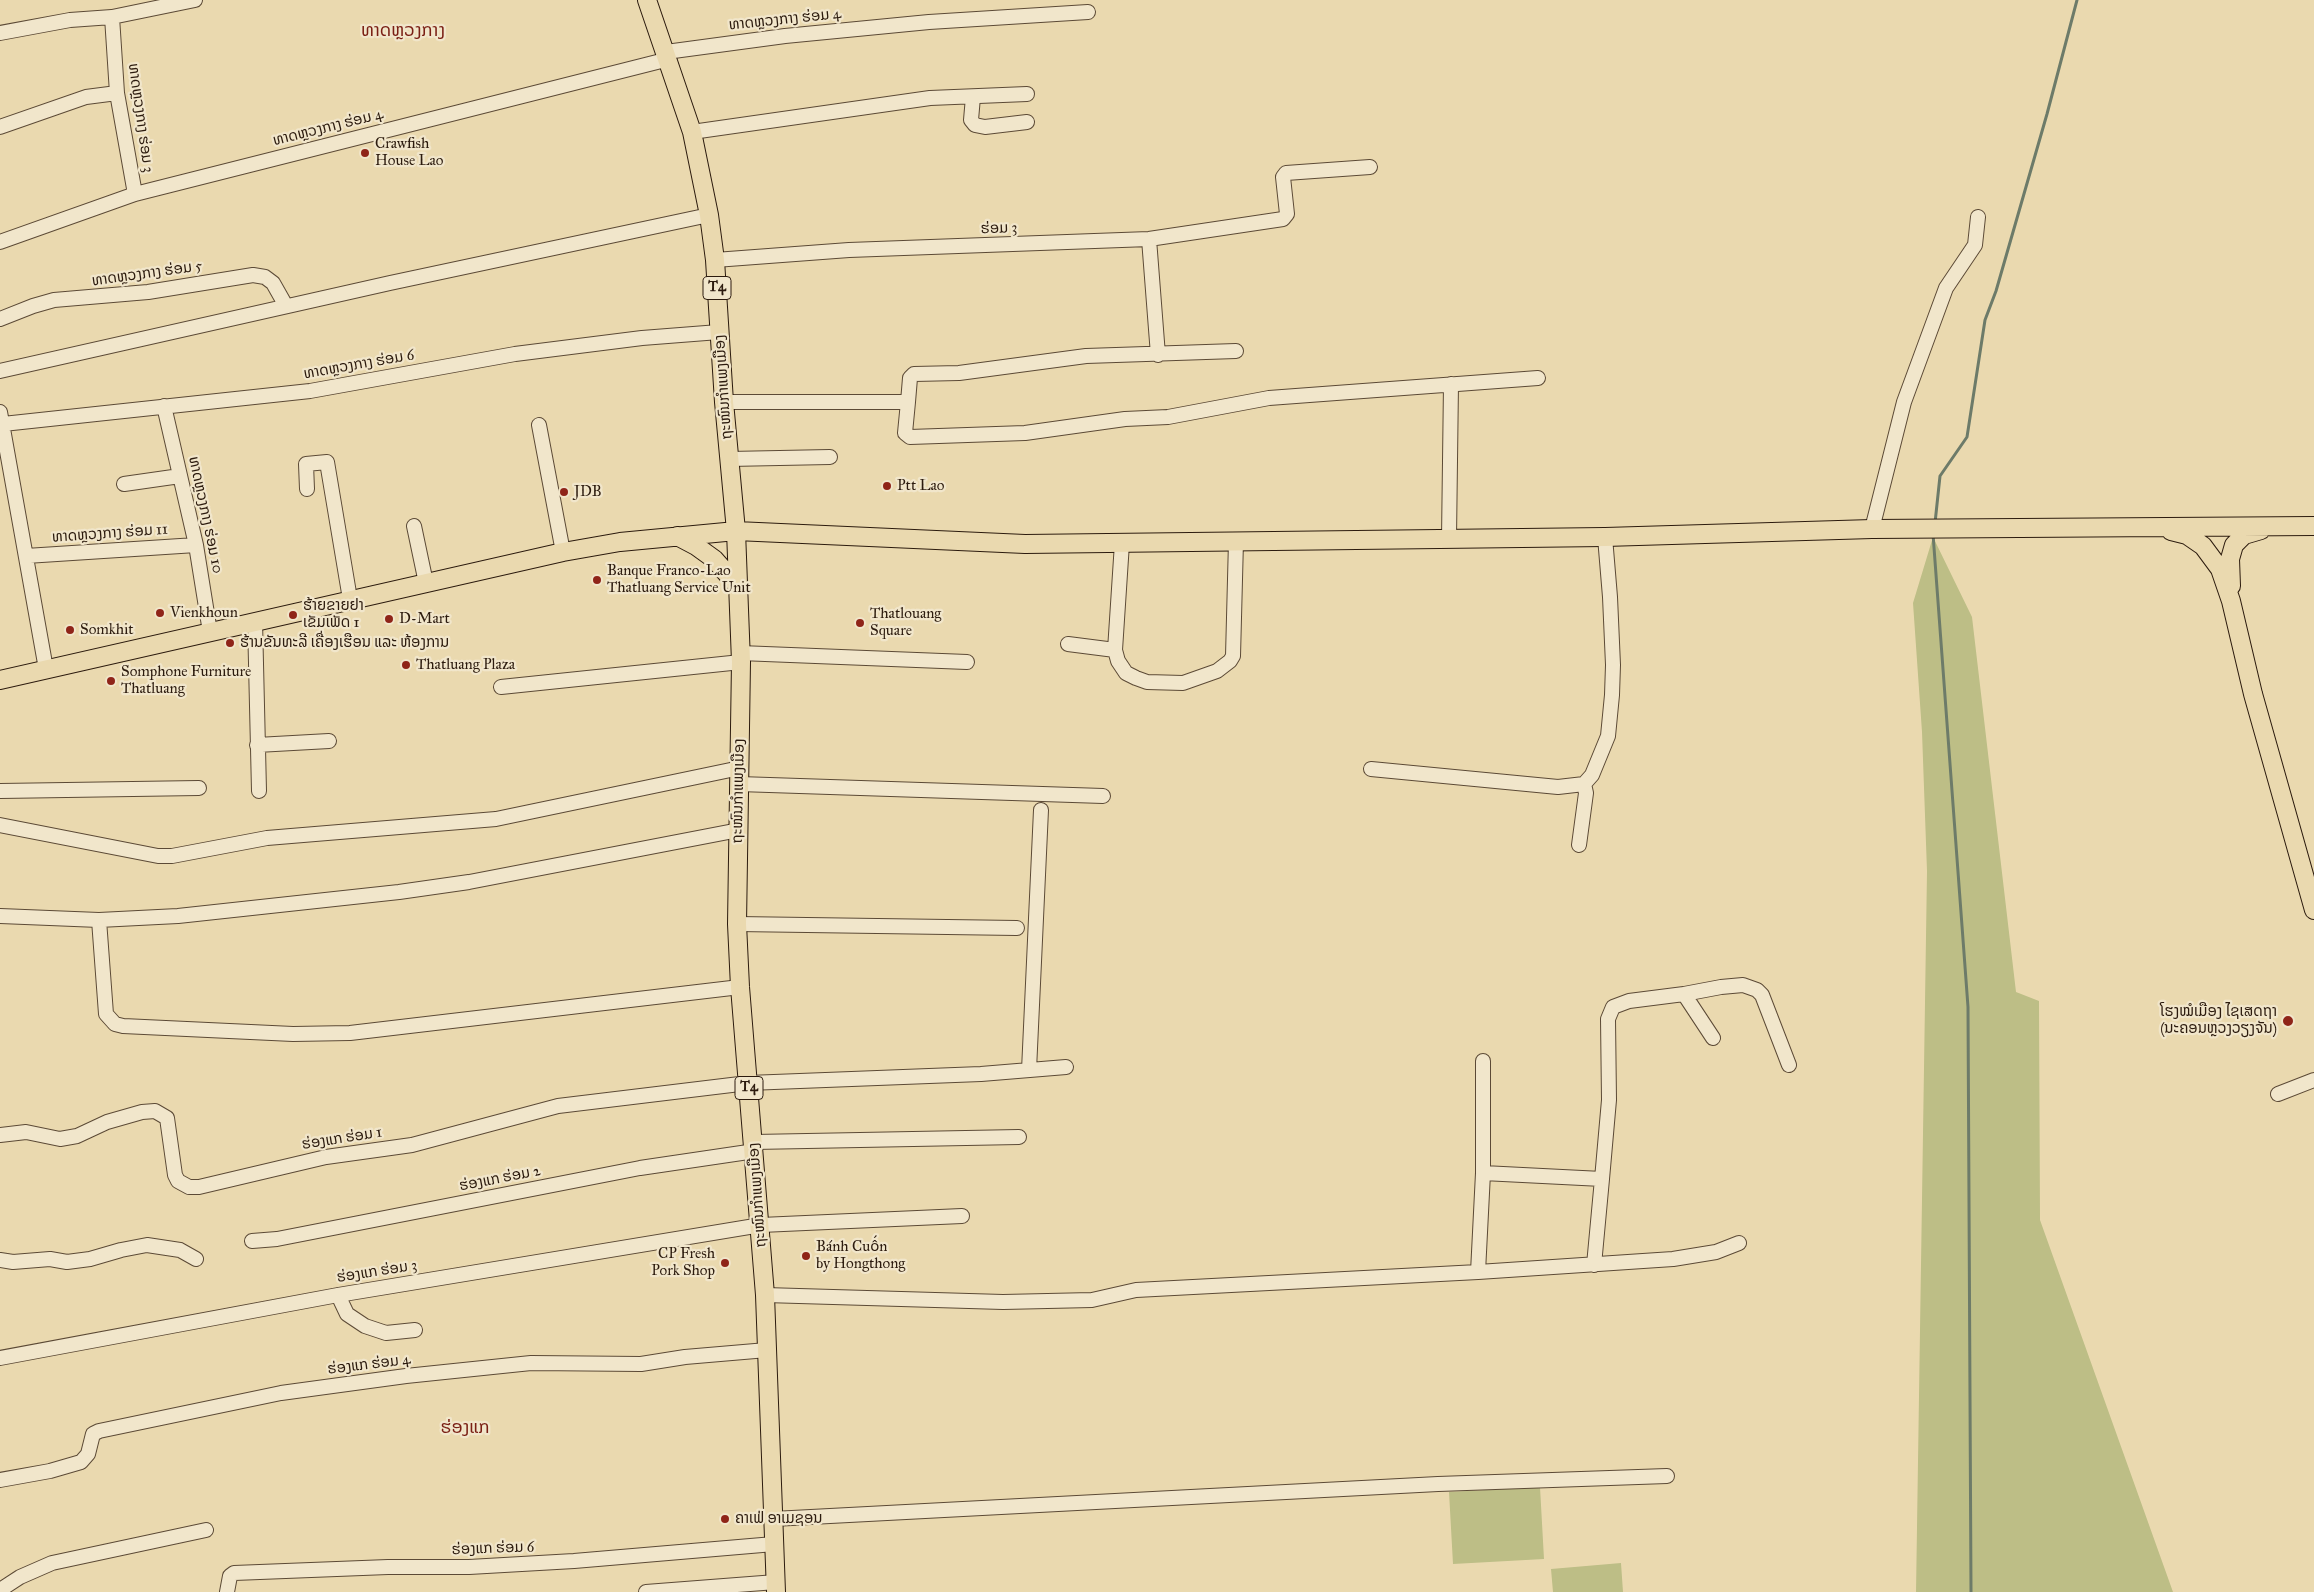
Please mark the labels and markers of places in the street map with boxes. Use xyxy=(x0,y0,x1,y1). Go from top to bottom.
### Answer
place label: Crawfish House Lao xyxy=(375,135,443,170)
marker: Crawfish House Lao xyxy=(359,147,371,159)
place label: Ptt Lao xyxy=(897,477,945,495)
marker: Ptt Lao xyxy=(881,480,893,492)
place label: JDB xyxy=(574,483,602,501)
marker: JDB xyxy=(558,486,570,498)
place label: Banque Franco-Lao Thatluang Service Unit xyxy=(607,562,751,597)
marker: Banque Franco-Lao Thatluang Service Unit xyxy=(591,574,603,586)
place label: ຮ້າຍຂາຍຢາ ເຂັມເພັດ 1 xyxy=(303,597,364,632)
place label: Vienkhoun xyxy=(170,604,238,622)
place label: Thatlouang Square xyxy=(870,605,941,640)
marker: Vienkhoun xyxy=(154,607,166,619)
marker: ຮ້າຍຂາຍຢາ ເຂັມເພັດ 1 xyxy=(287,609,299,621)
place label: D-Mart xyxy=(399,610,450,628)
marker: D-Mart xyxy=(383,613,395,625)
marker: Thatlouang Square xyxy=(854,617,866,629)
place label: Somkhit xyxy=(80,621,134,639)
marker: Somkhit xyxy=(64,624,76,636)
place label: ຮ້ານຂັນທະລີ ເຄື່ອງເຮືອນ ແລະ ຫ້ອງການ xyxy=(240,634,449,652)
marker: ຮ້ານຂັນທະລີ ເຄື່ອງເຮືອນ ແລະ ຫ້ອງການ xyxy=(224,637,236,649)
place label: Thatluang Plaza xyxy=(416,656,515,674)
marker: Thatluang Plaza xyxy=(400,659,412,671)
place label: Somphone Furniture Thatluang xyxy=(121,663,251,698)
marker: Somphone Furniture Thatluang xyxy=(105,675,117,687)
place label: ໂຮງໝໍເມືອງ ໄຊເສດຖາ (ນະຄອນຫຼວງວຽງຈັນ) xyxy=(2160,1003,2277,1038)
marker: ໂຮງໝໍເມືອງ ໄຊເສດຖາ (ນະຄອນຫຼວງວຽງຈັນ) xyxy=(2281,1014,2295,1028)
place label: Bánh Cuốn by Hongthong xyxy=(816,1238,905,1273)
place label: CP Fresh Pork Shop xyxy=(651,1245,715,1280)
marker: Bánh Cuốn by Hongthong xyxy=(800,1250,812,1262)
marker: CP Fresh Pork Shop xyxy=(719,1257,731,1269)
place label: ຄາເຟ່ ອາເມຊອນ xyxy=(735,1510,822,1528)
marker: ຄາເຟ່ ອາເມຊອນ xyxy=(719,1513,731,1525)

